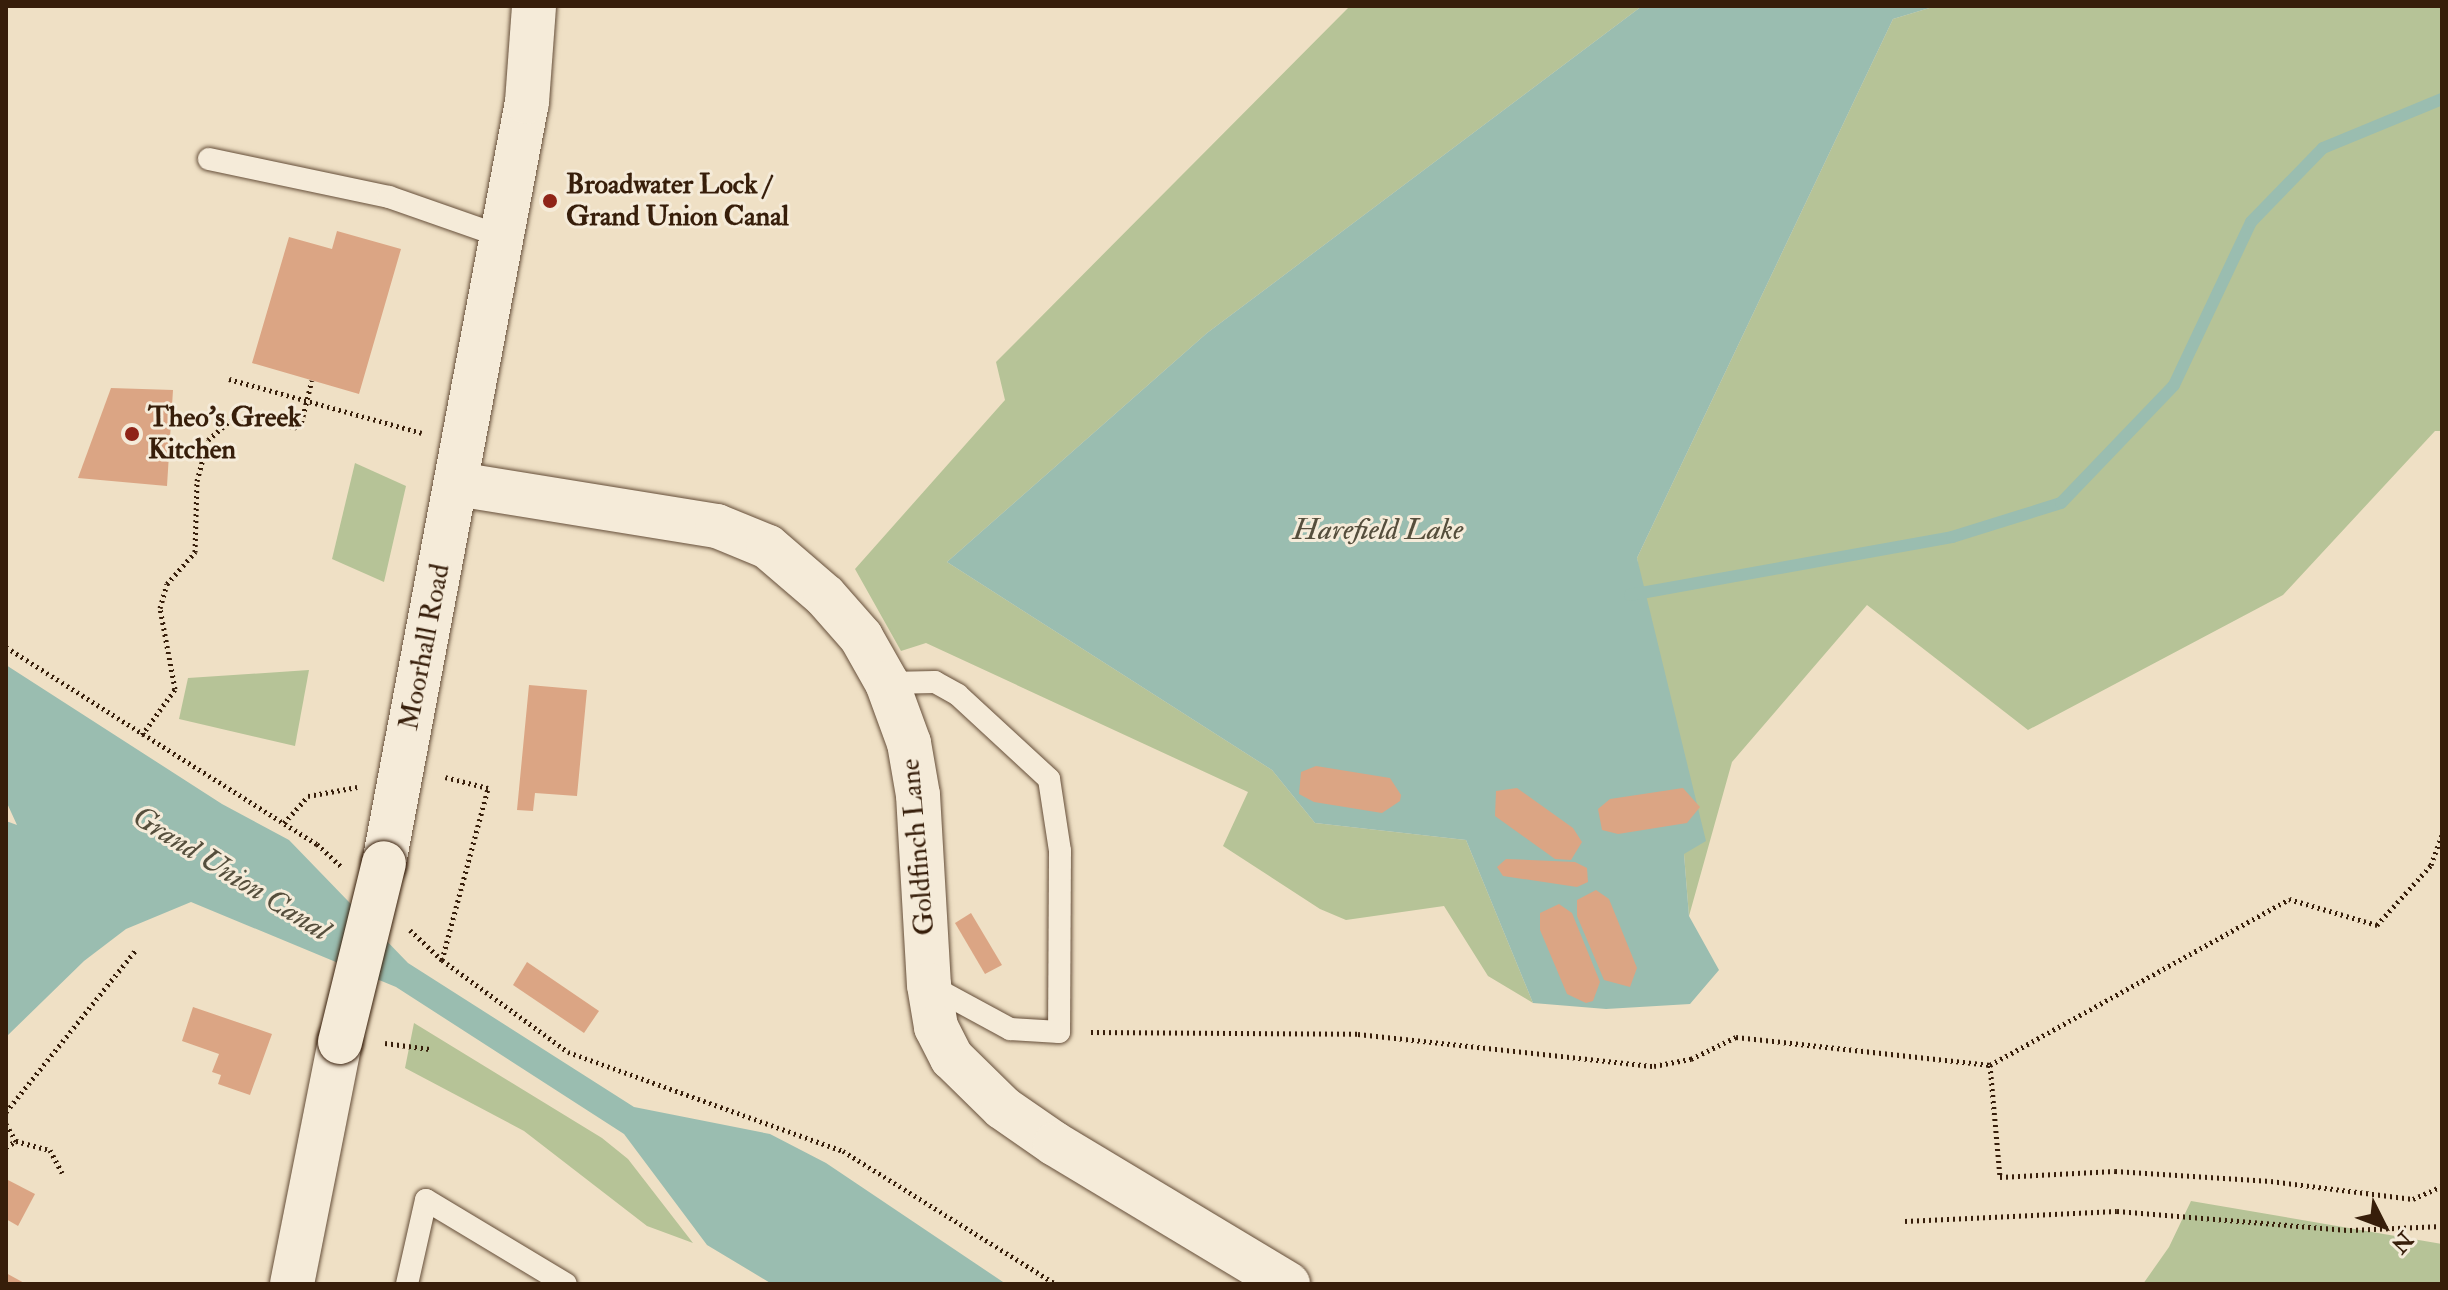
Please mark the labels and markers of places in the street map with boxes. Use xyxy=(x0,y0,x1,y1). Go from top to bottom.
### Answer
place label: Broadwater Lock / Grand Union Canal xyxy=(566,168,789,234)
marker: Broadwater Lock / Grand Union Canal xyxy=(541,192,559,210)
place label: Theo's Greek Kitchen xyxy=(148,401,302,467)
marker: Theo's Greek Kitchen xyxy=(123,425,141,443)

